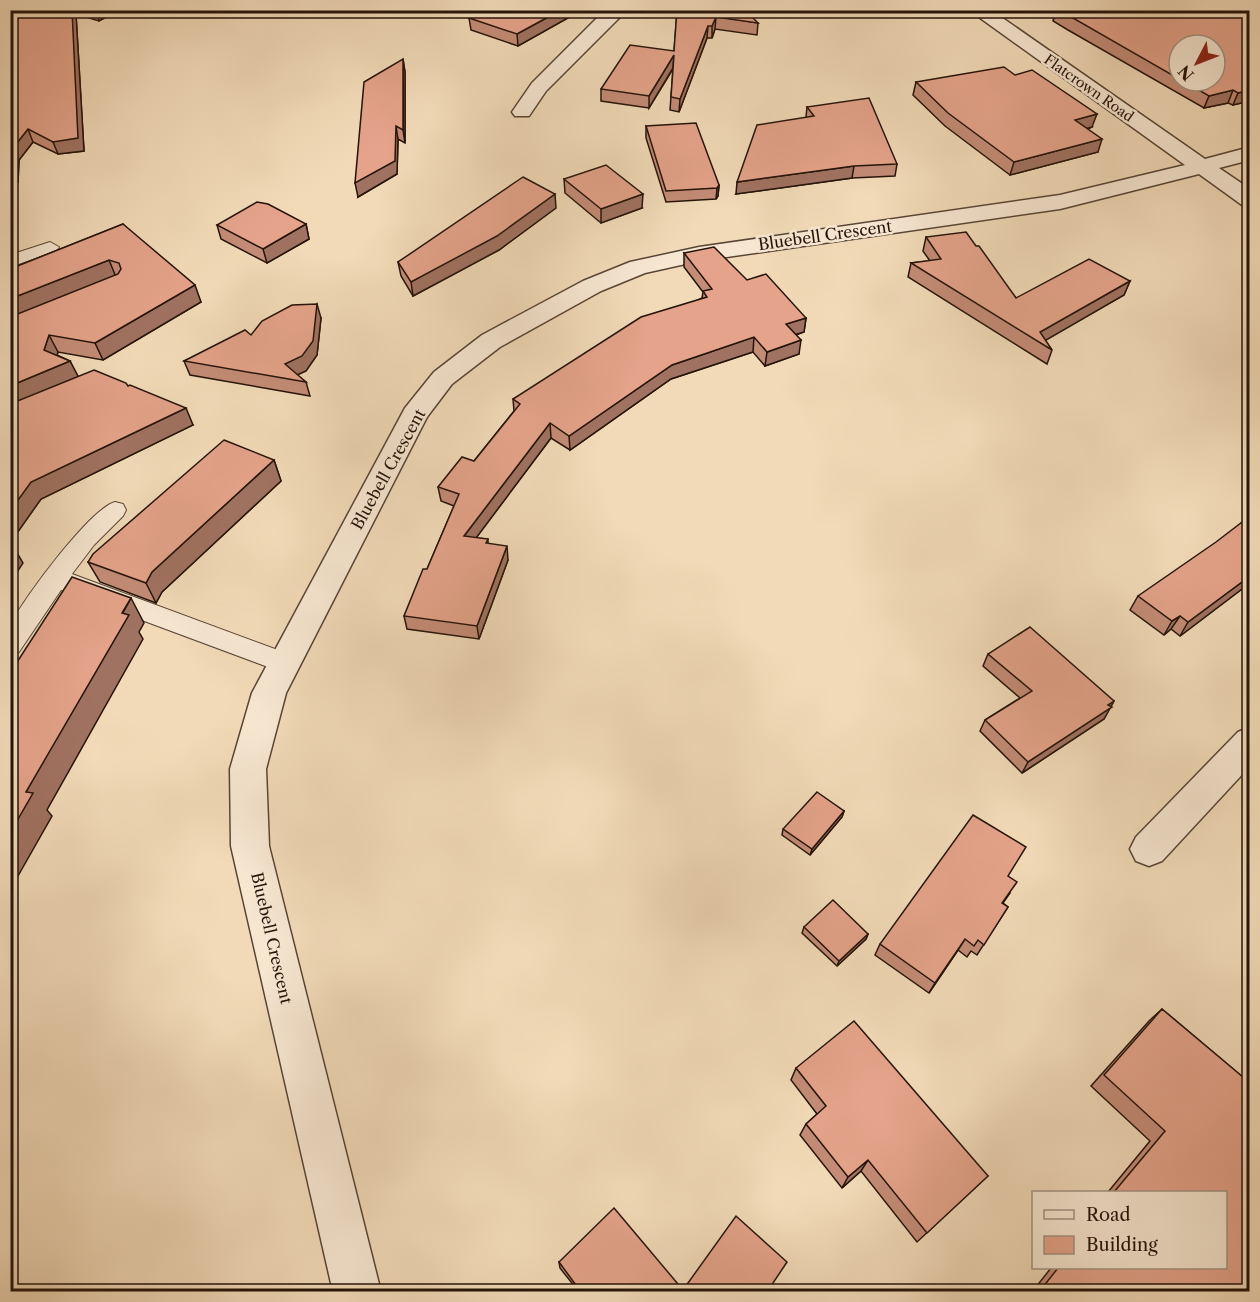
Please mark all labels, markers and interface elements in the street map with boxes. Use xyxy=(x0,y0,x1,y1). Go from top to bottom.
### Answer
north arrow xyxy=(1167,33,1227,93)
street label: Flatcrown Road xyxy=(1041,50,1138,126)
text: N xyxy=(1174,61,1198,85)
street label: Bluebell Crescent xyxy=(757,216,893,254)
street label: Bluebell Crescent xyxy=(347,405,430,533)
street label: Bluebell Crescent xyxy=(247,870,297,1006)
legend xyxy=(1032,1191,1227,1269)
text: Road xyxy=(1086,1204,1131,1226)
text: Building xyxy=(1086,1234,1158,1256)

